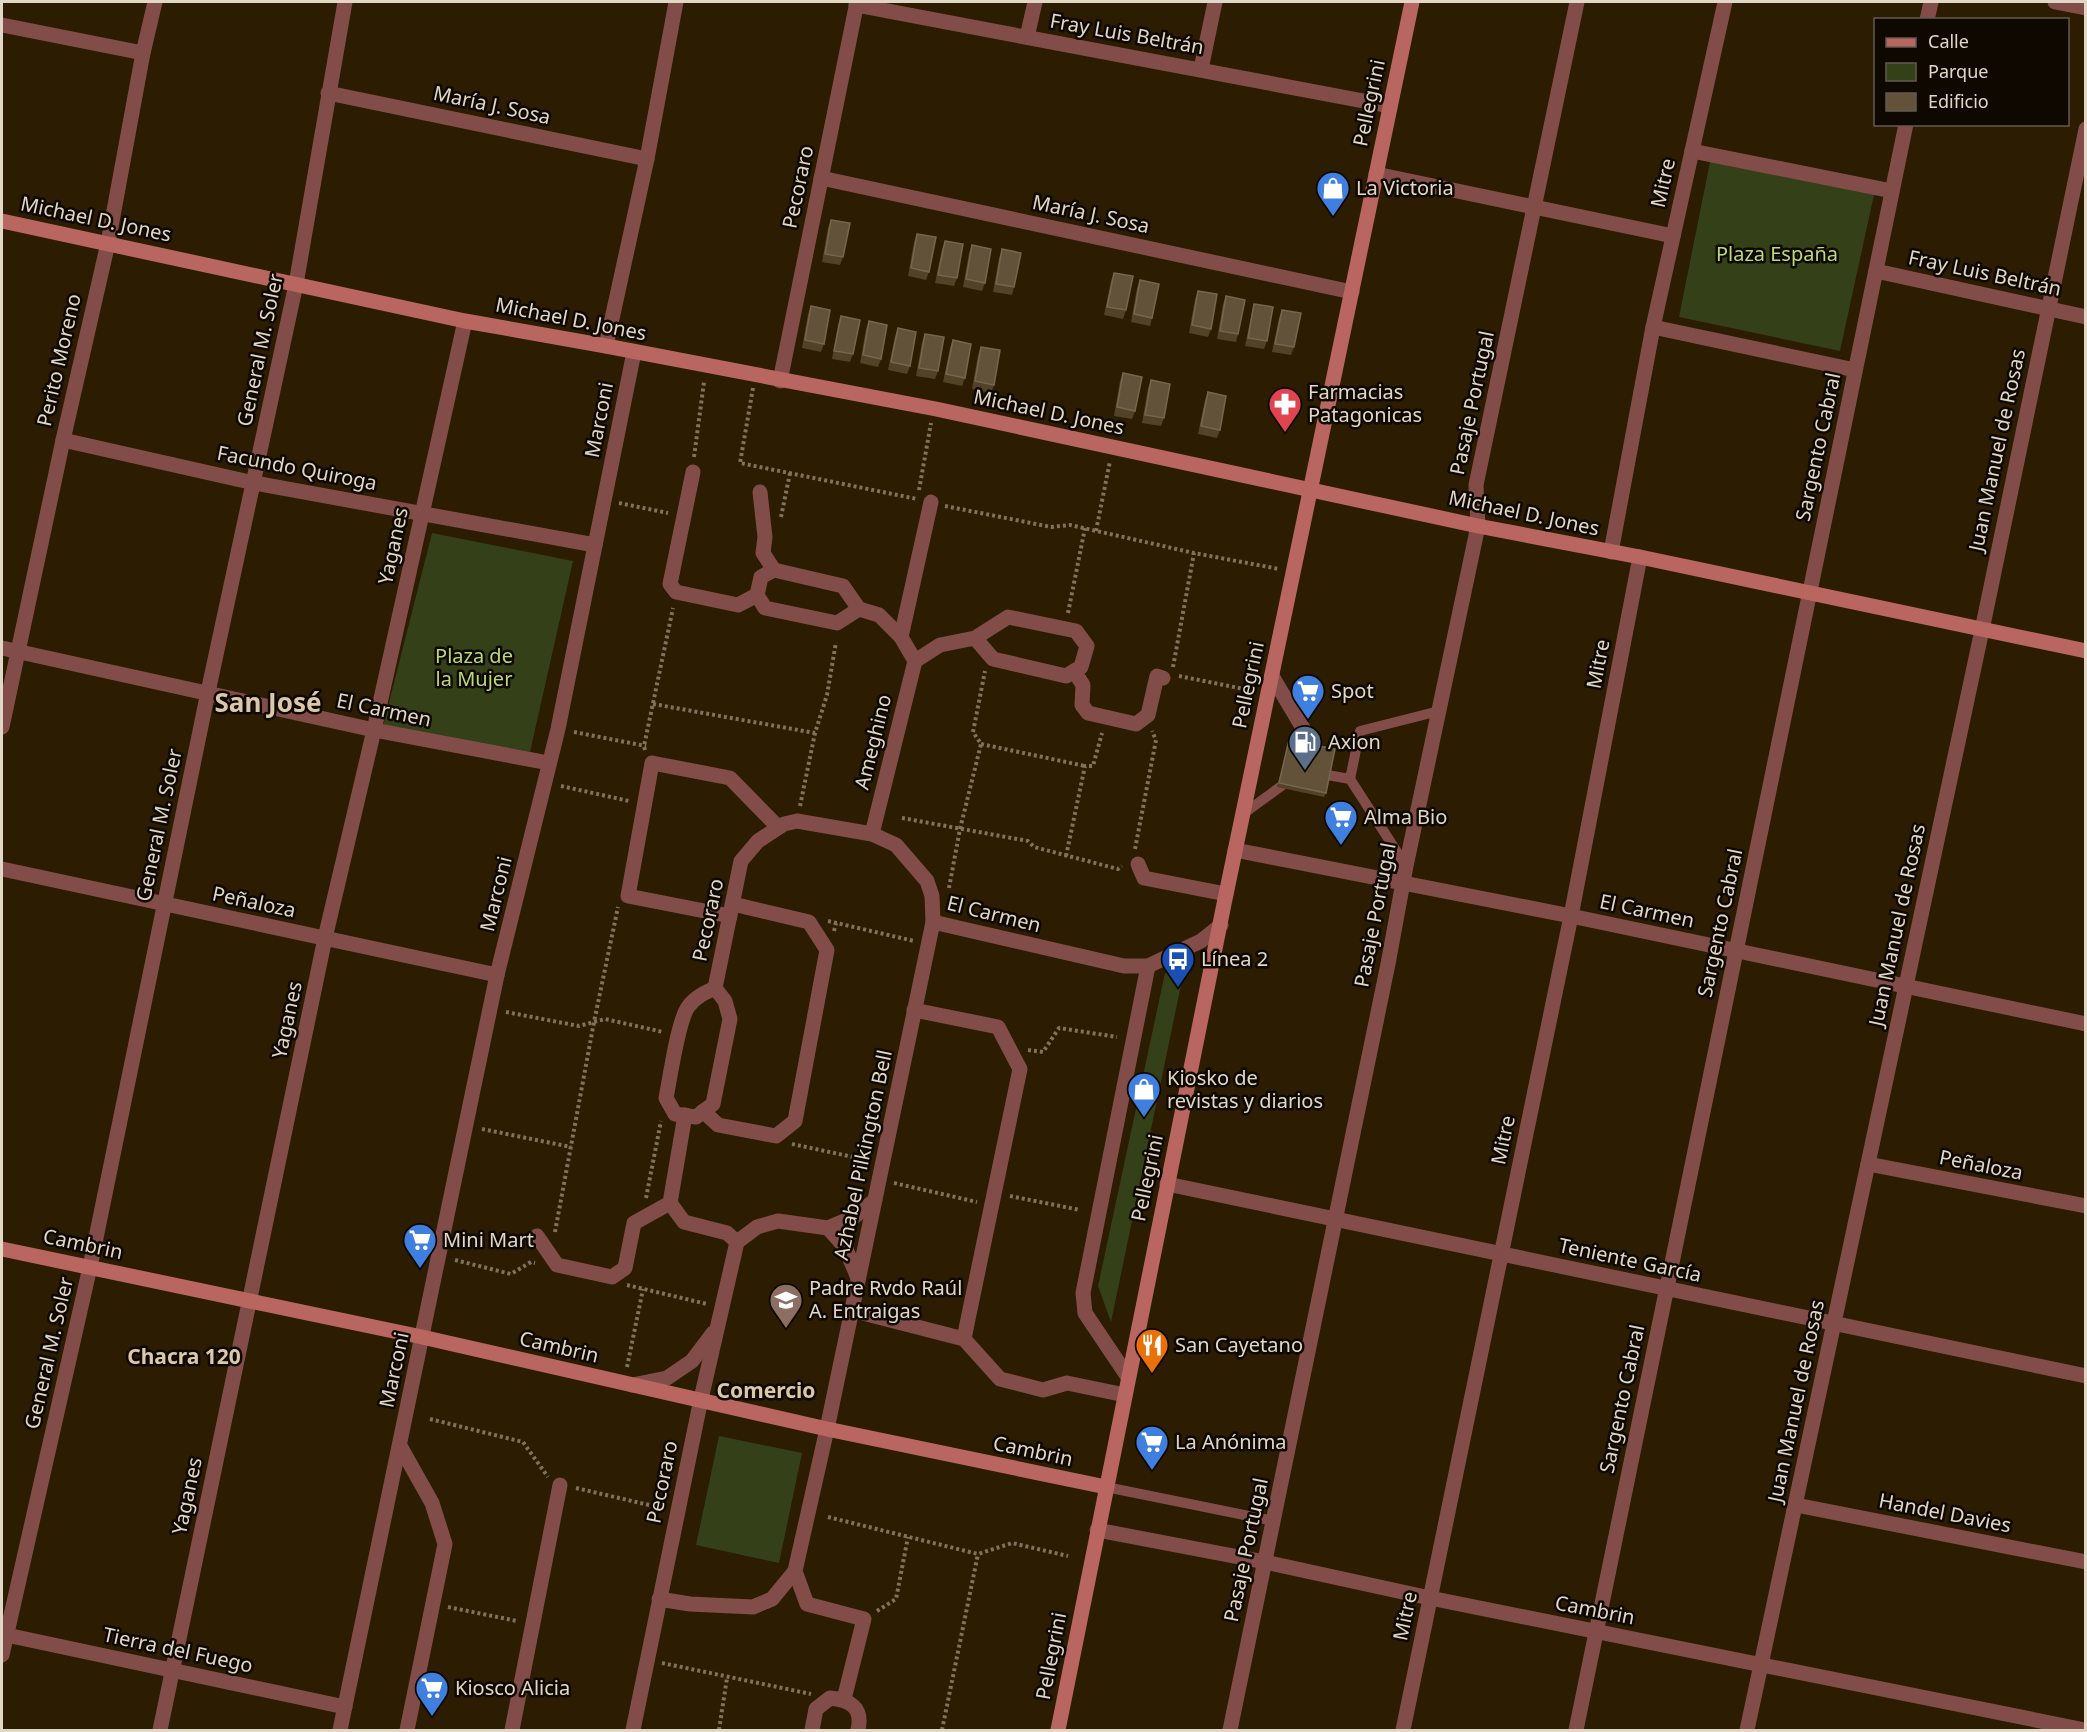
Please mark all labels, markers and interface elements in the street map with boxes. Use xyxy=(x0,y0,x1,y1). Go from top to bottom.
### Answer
street label: Fray Luis Beltrán xyxy=(1048,7,1206,60)
legend xyxy=(1874,18,2069,126)
text: Calle xyxy=(1928,29,1969,53)
street label: Pellegrini xyxy=(1346,57,1391,149)
text: Parque xyxy=(1928,59,1988,83)
street label: María J. Sosa xyxy=(431,79,553,130)
text: Edificio xyxy=(1928,89,1989,113)
street label: Pecoraro xyxy=(776,143,819,231)
street label: Mitre xyxy=(1644,156,1681,210)
shop icon: La Victoria xyxy=(1315,170,1351,217)
place label: La Victoria xyxy=(1356,174,1454,201)
street label: María J. Sosa xyxy=(1030,188,1152,239)
street label: Michael D. Jones xyxy=(18,189,174,248)
park label: Plaza España xyxy=(1716,240,1838,267)
street label: Fray Luis Beltrán xyxy=(1906,243,2064,302)
street label: General M. Soler xyxy=(230,271,289,429)
street label: Perito Moreno xyxy=(30,291,87,429)
street label: Michael D. Jones xyxy=(493,291,649,346)
street label: Pasaje Portugal xyxy=(1443,328,1500,477)
street label: Juan Manuel de Rosas xyxy=(1961,346,2031,555)
street label: Sargento Cabral xyxy=(1789,370,1846,524)
place label: Farmacias Patagonicas xyxy=(1308,378,1422,428)
street label: Marconi xyxy=(578,380,619,460)
street label: Michael D. Jones xyxy=(971,382,1127,441)
pharmacy icon: Farmacias Patagonicas xyxy=(1267,386,1303,433)
street label: Facundo Quiroga xyxy=(215,439,379,496)
street label: Michael D. Jones xyxy=(1446,483,1602,542)
street label: Yaganes xyxy=(371,505,414,587)
street label: Mitre xyxy=(1580,637,1616,691)
street label: Pellegrini xyxy=(1225,639,1270,731)
park label: Plaza de la Mujer xyxy=(435,642,513,692)
supermarket icon: Spot xyxy=(1290,673,1326,720)
place label: Spot xyxy=(1331,677,1374,704)
district label: San José xyxy=(215,684,322,720)
street label: El Carmen xyxy=(334,686,434,733)
street label: Ameghino xyxy=(848,692,897,792)
fuel station icon: Axion xyxy=(1287,724,1323,771)
place label: Axion xyxy=(1328,728,1381,755)
street label: General M. Soler xyxy=(129,746,188,904)
supermarket icon: Alma Bio xyxy=(1323,799,1359,846)
place label: Alma Bio xyxy=(1364,803,1447,830)
street label: Juan Manuel de Rosas xyxy=(1861,821,1931,1030)
street label: Pasaje Portugal xyxy=(1347,840,1402,989)
street label: Sargento Cabral xyxy=(1691,846,1748,1000)
street label: Marconi xyxy=(473,854,518,934)
street label: Pecoraro xyxy=(686,876,729,964)
street label: Peñaloza xyxy=(210,880,298,924)
street label: El Carmen xyxy=(1597,887,1697,934)
street label: El Carmen xyxy=(944,889,1044,938)
bus stop icon: Línea 2 xyxy=(1160,941,1196,988)
place label: Línea 2 xyxy=(1201,945,1268,972)
street label: Yaganes xyxy=(265,979,308,1061)
street label: Azhabel Pilkington Bell xyxy=(827,1047,898,1262)
place label: Kiosko de revistas y diarios xyxy=(1167,1064,1323,1114)
shop icon: Kiosko de revistas y diarios xyxy=(1126,1071,1162,1118)
street label: Mitre xyxy=(1484,1113,1521,1167)
street label: Pellegrini xyxy=(1124,1132,1169,1224)
street label: Peñaloza xyxy=(1937,1143,2025,1186)
street label: Cambrin xyxy=(41,1222,125,1265)
supermarket icon: Mini Mart xyxy=(402,1222,438,1269)
place label: Mini Mart xyxy=(443,1226,534,1253)
street label: Teniente García xyxy=(1556,1231,1704,1288)
street label: General M. Soler xyxy=(18,1274,79,1432)
place label: Padre Rvdo Raúl A. Entraigas xyxy=(809,1274,962,1324)
school or university icon: Padre Rvdo Raúl A. Entraigas xyxy=(768,1282,804,1329)
street label: Juan Manuel de Rosas xyxy=(1760,1297,1830,1506)
street label: Sargento Cabral xyxy=(1593,1322,1650,1476)
street label: Cambrin xyxy=(517,1324,601,1369)
restaurant icon: San Cayetano xyxy=(1134,1327,1170,1374)
street label: Marconi xyxy=(372,1330,415,1410)
place label: San Cayetano xyxy=(1175,1331,1303,1358)
district label: Chacra 120 xyxy=(127,1342,241,1370)
district label: Comercio xyxy=(717,1376,815,1404)
supermarket icon: La Anónima xyxy=(1134,1424,1170,1471)
place label: La Anónima xyxy=(1175,1428,1287,1455)
street label: Cambrin xyxy=(991,1429,1075,1472)
street label: Pecoraro xyxy=(640,1438,683,1526)
street label: Yaganes xyxy=(165,1455,208,1537)
street label: Pasaje Portugal xyxy=(1217,1475,1274,1624)
street label: Handel Davies xyxy=(1877,1486,2014,1539)
street label: Mitre xyxy=(1386,1589,1423,1643)
street label: Cambrin xyxy=(1553,1589,1637,1630)
street label: Pellegrini xyxy=(1029,1610,1072,1702)
street label: Tierra del Fuego xyxy=(101,1620,255,1679)
supermarket icon: Kiosco Alicia xyxy=(414,1670,450,1717)
place label: Kiosco Alicia xyxy=(455,1674,570,1701)

